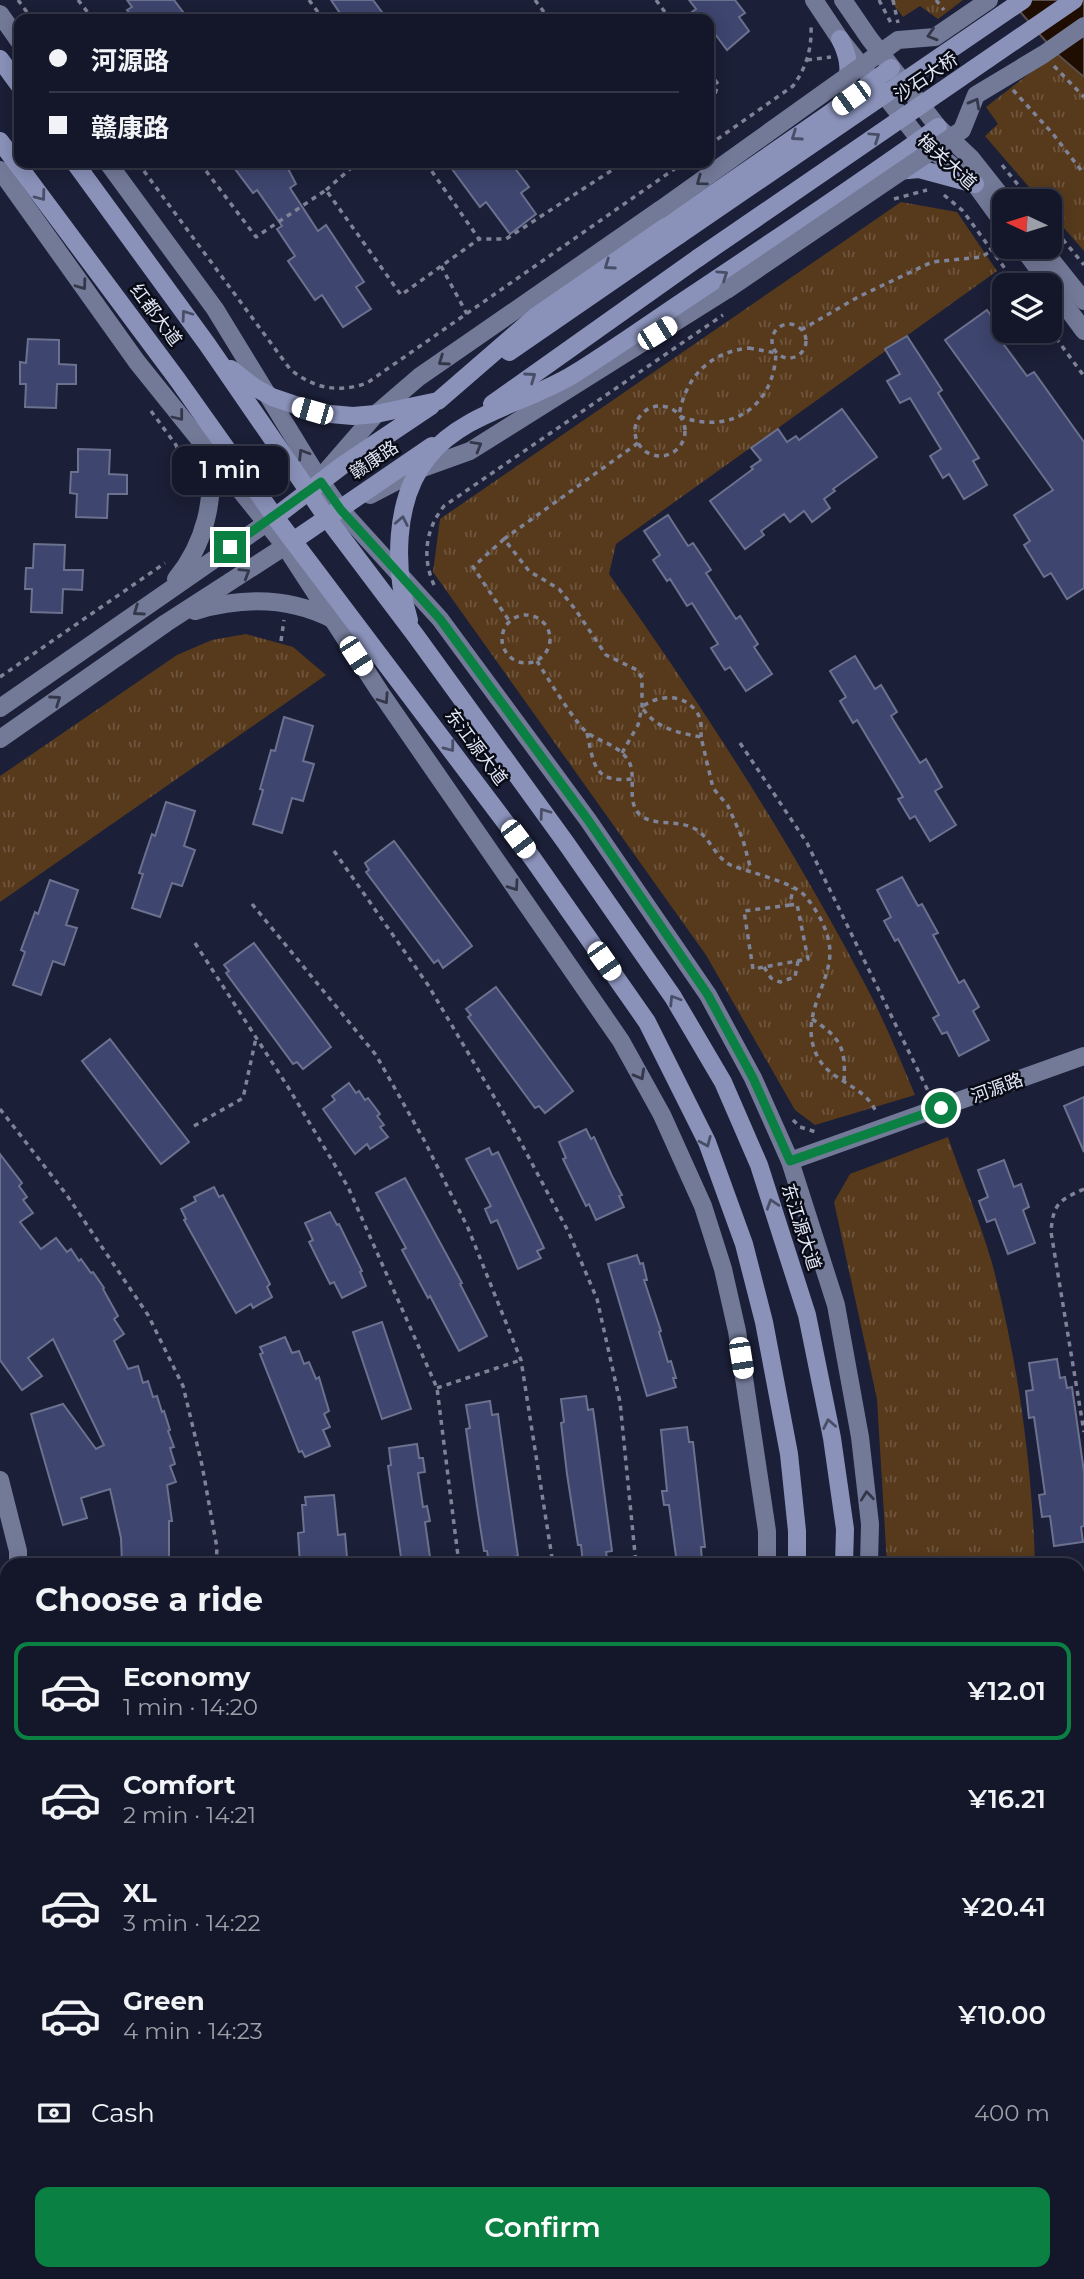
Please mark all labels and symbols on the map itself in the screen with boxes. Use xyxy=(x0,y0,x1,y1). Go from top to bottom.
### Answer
one-way arrow xyxy=(926,26,938,41)
street label: 沙石大桥 xyxy=(890,48,962,106)
car xyxy=(828,77,875,119)
one-way arrow xyxy=(966,98,980,111)
one-way arrow xyxy=(791,128,804,140)
street label: 梅关大道 xyxy=(913,130,981,194)
one-way arrow xyxy=(867,133,880,145)
one-way arrow xyxy=(696,173,709,185)
one-way arrow xyxy=(32,188,45,201)
north arrow xyxy=(992,189,1062,259)
one-way arrow xyxy=(604,257,617,269)
one-way arrow xyxy=(715,271,728,283)
one-way arrow xyxy=(74,277,86,290)
street label: 红都大道 xyxy=(126,280,186,350)
one-way arrow xyxy=(182,310,194,323)
car xyxy=(634,313,681,353)
one-way arrow xyxy=(438,353,451,365)
one-way arrow xyxy=(523,373,536,385)
car xyxy=(289,395,336,427)
one-way arrow xyxy=(171,408,184,421)
street label: 赣康路 xyxy=(345,436,403,484)
one-way arrow xyxy=(469,442,482,455)
callout: 1 min xyxy=(172,446,288,494)
one-way arrow xyxy=(298,448,311,461)
one-way arrow xyxy=(394,515,409,527)
route end xyxy=(214,531,246,563)
one-way arrow xyxy=(237,569,250,582)
one-way arrow xyxy=(133,603,146,615)
car xyxy=(336,633,377,679)
one-way arrow xyxy=(376,691,389,704)
one-way arrow xyxy=(48,696,61,708)
street label: 东江源大道 xyxy=(440,704,512,790)
one-way arrow xyxy=(441,739,454,752)
one-way arrow xyxy=(540,808,552,821)
car xyxy=(497,816,540,862)
one-way arrow xyxy=(506,878,518,891)
car xyxy=(584,938,625,984)
one-way arrow xyxy=(669,994,682,1007)
one-way arrow xyxy=(632,1068,645,1081)
street label: 河源路 xyxy=(968,1068,1026,1108)
route start xyxy=(925,1092,957,1124)
one-way arrow xyxy=(698,1135,712,1147)
street label: 东江源大道 xyxy=(777,1181,825,1273)
one-way arrow xyxy=(765,1199,780,1211)
car xyxy=(728,1336,755,1380)
one-way arrow xyxy=(823,1418,838,1430)
one-way arrow xyxy=(859,1491,874,1502)

